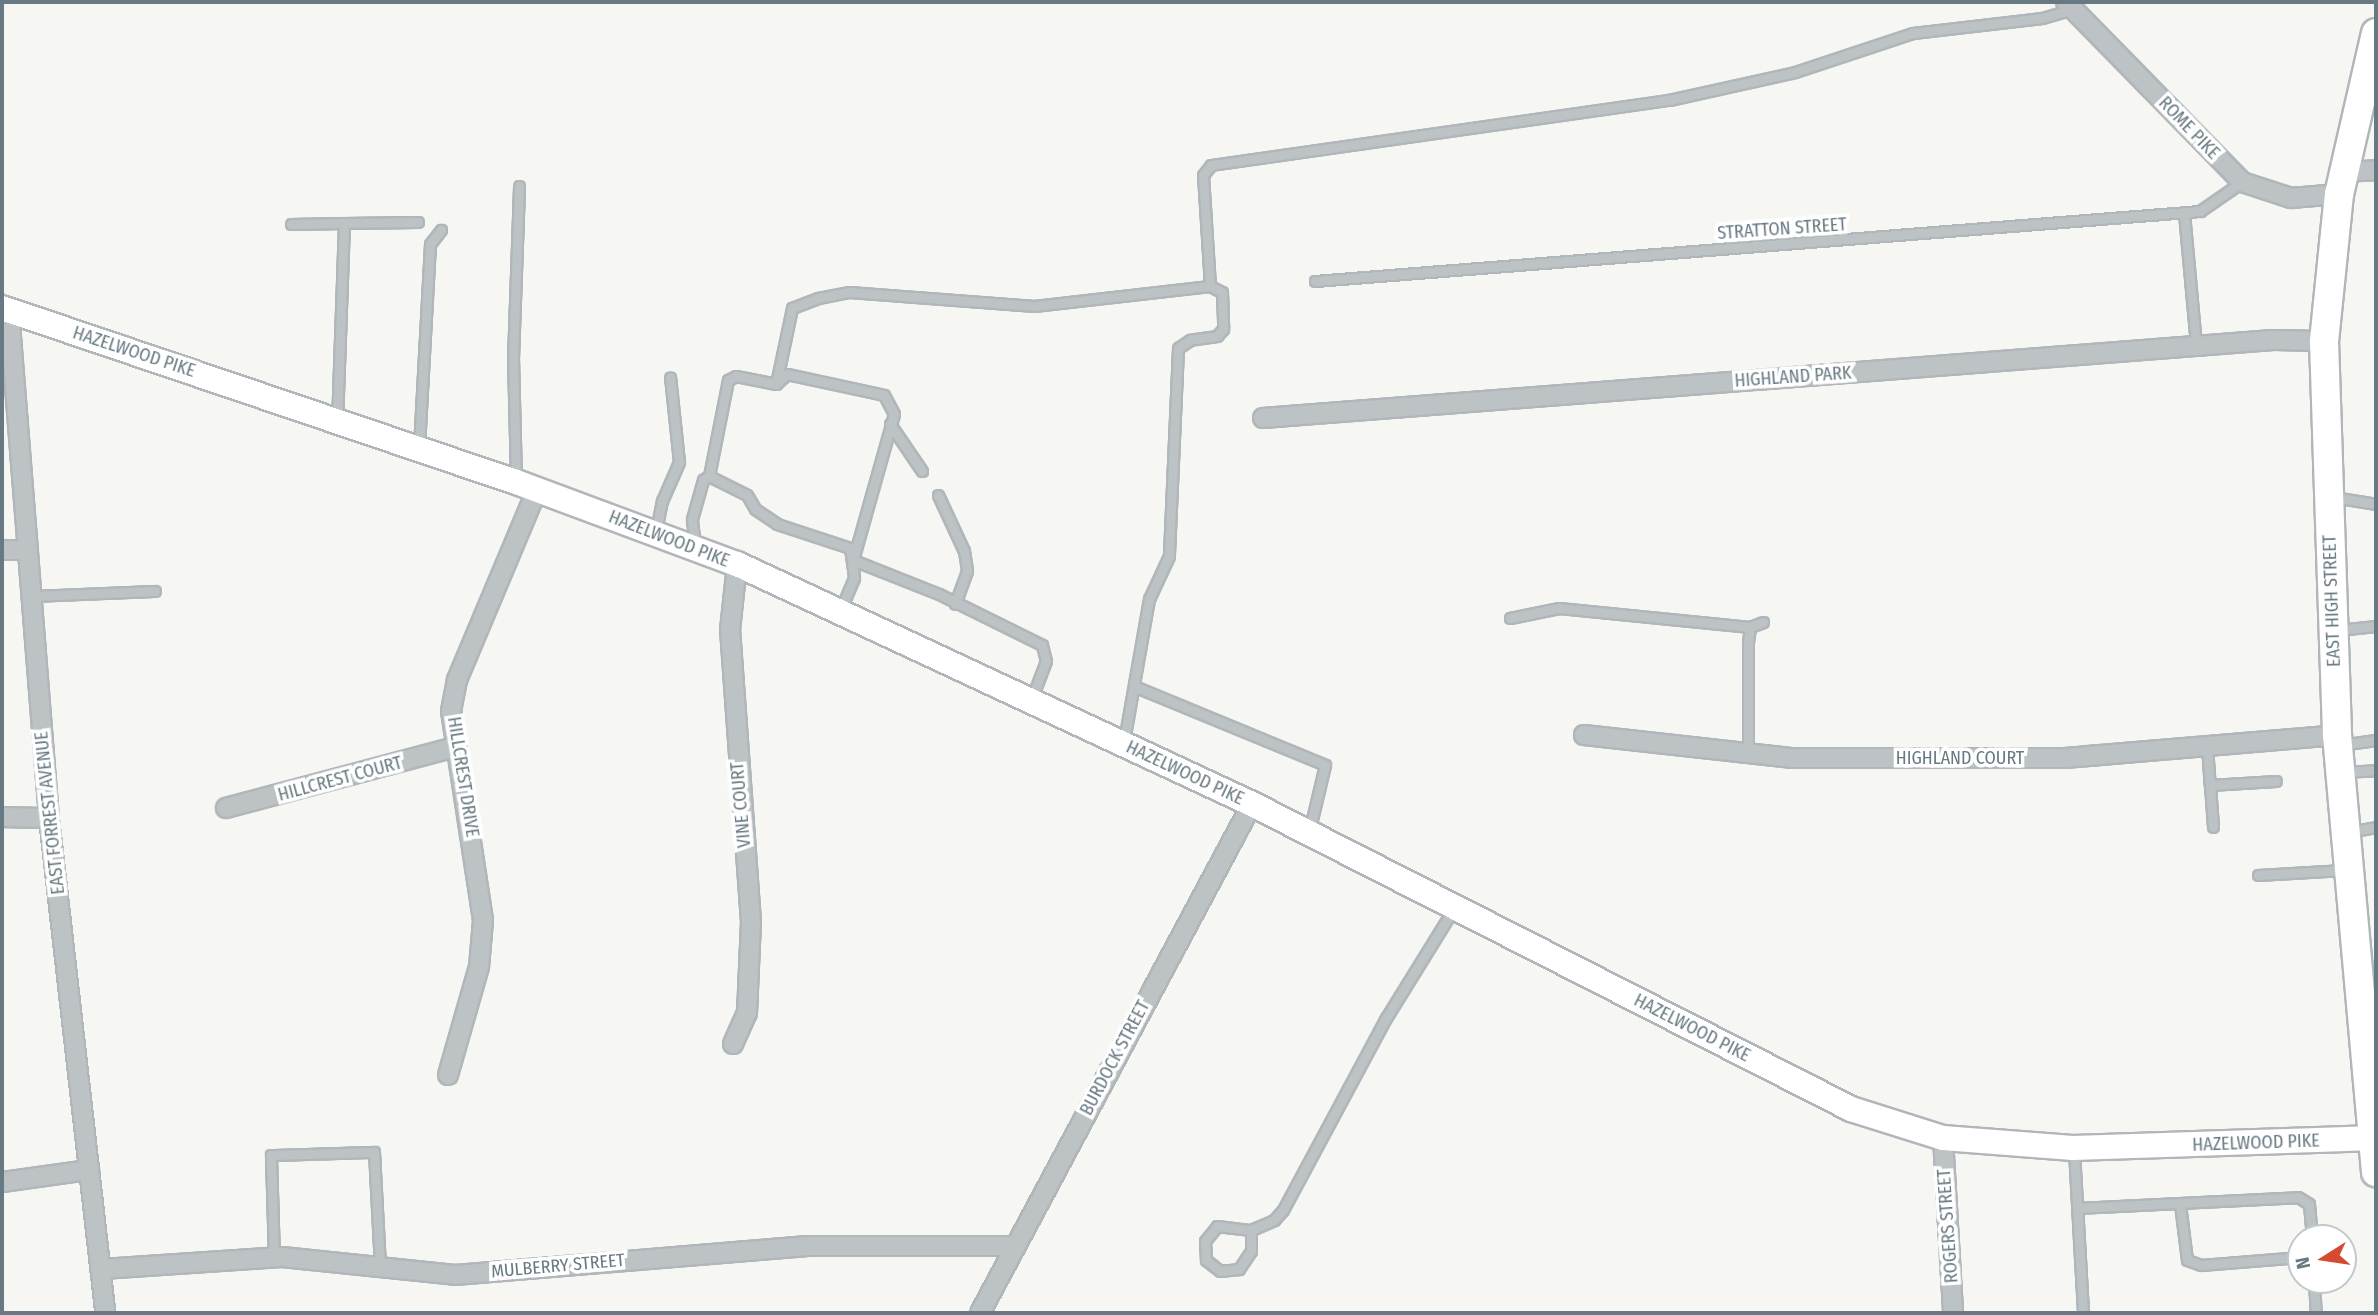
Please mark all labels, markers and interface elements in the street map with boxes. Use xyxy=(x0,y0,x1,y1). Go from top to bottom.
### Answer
street label: ROME PIKE xyxy=(2154,92,2224,164)
street label: STRATTON STREET xyxy=(1717,214,1847,244)
street label: HAZELWOOD PIKE xyxy=(70,322,198,382)
street label: HIGHLAND PARK xyxy=(1734,362,1852,392)
street label: HAZELWOOD PIKE xyxy=(606,506,732,572)
street label: EAST HIGH STREET xyxy=(2319,535,2345,667)
street label: HILLCREST DRIVE xyxy=(443,715,483,839)
street label: EAST FORREST AVENUE xyxy=(31,731,69,895)
street label: HAZELWOOD PIKE xyxy=(1123,736,1247,810)
street label: HIGHLAND COURT xyxy=(1896,747,2024,769)
street label: HILLCREST COURT xyxy=(276,752,404,806)
street label: VINE COURT xyxy=(726,761,756,849)
street label: HAZELWOOD PIKE xyxy=(1630,989,1754,1067)
street label: BURDOCK STREET xyxy=(1076,997,1154,1119)
street label: HAZELWOOD PIKE xyxy=(2192,1130,2320,1156)
street label: ROGERS STREET xyxy=(1933,1168,1963,1284)
north arrow xyxy=(2287,1224,2357,1294)
street label: MULBERRY STREET xyxy=(490,1249,626,1283)
text: N xyxy=(2290,1255,2315,1271)

